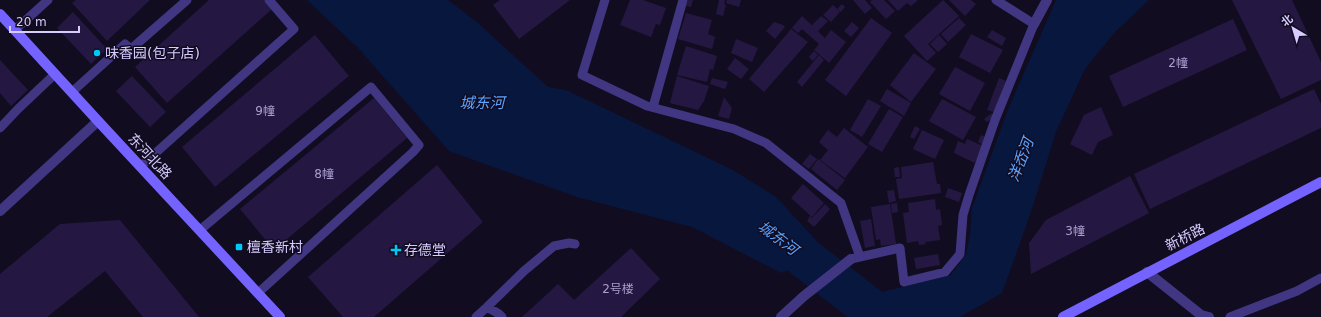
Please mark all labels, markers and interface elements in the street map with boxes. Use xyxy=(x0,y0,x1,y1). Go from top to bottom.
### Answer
scale bar xyxy=(10,8,79,34)
north arrow xyxy=(1273,8,1313,48)
text: 北 xyxy=(1279,12,1295,29)
text: 20 m xyxy=(16,15,47,29)
place label: 味香园(包子店) xyxy=(105,45,200,61)
marker: 味香园(包子店) xyxy=(92,48,102,58)
house number: 2幢 xyxy=(1168,56,1188,70)
water label: 城东河 xyxy=(459,94,507,112)
house number: 9幢 xyxy=(255,104,275,118)
street label: 东河北路 xyxy=(125,130,175,182)
water label: 洋岙河 xyxy=(1005,133,1039,184)
house number: 8幢 xyxy=(314,167,334,181)
water label: 城东河 xyxy=(755,217,804,261)
street label: 新桥路 xyxy=(1163,220,1207,254)
house number: 3幢 xyxy=(1065,224,1085,238)
place label: 檀香新村 xyxy=(247,239,303,255)
marker: 檀香新村 xyxy=(234,242,244,252)
place label: 存德堂 xyxy=(404,242,446,258)
marker: 存德堂 xyxy=(391,245,401,255)
house number: 2号楼 xyxy=(602,282,634,296)

